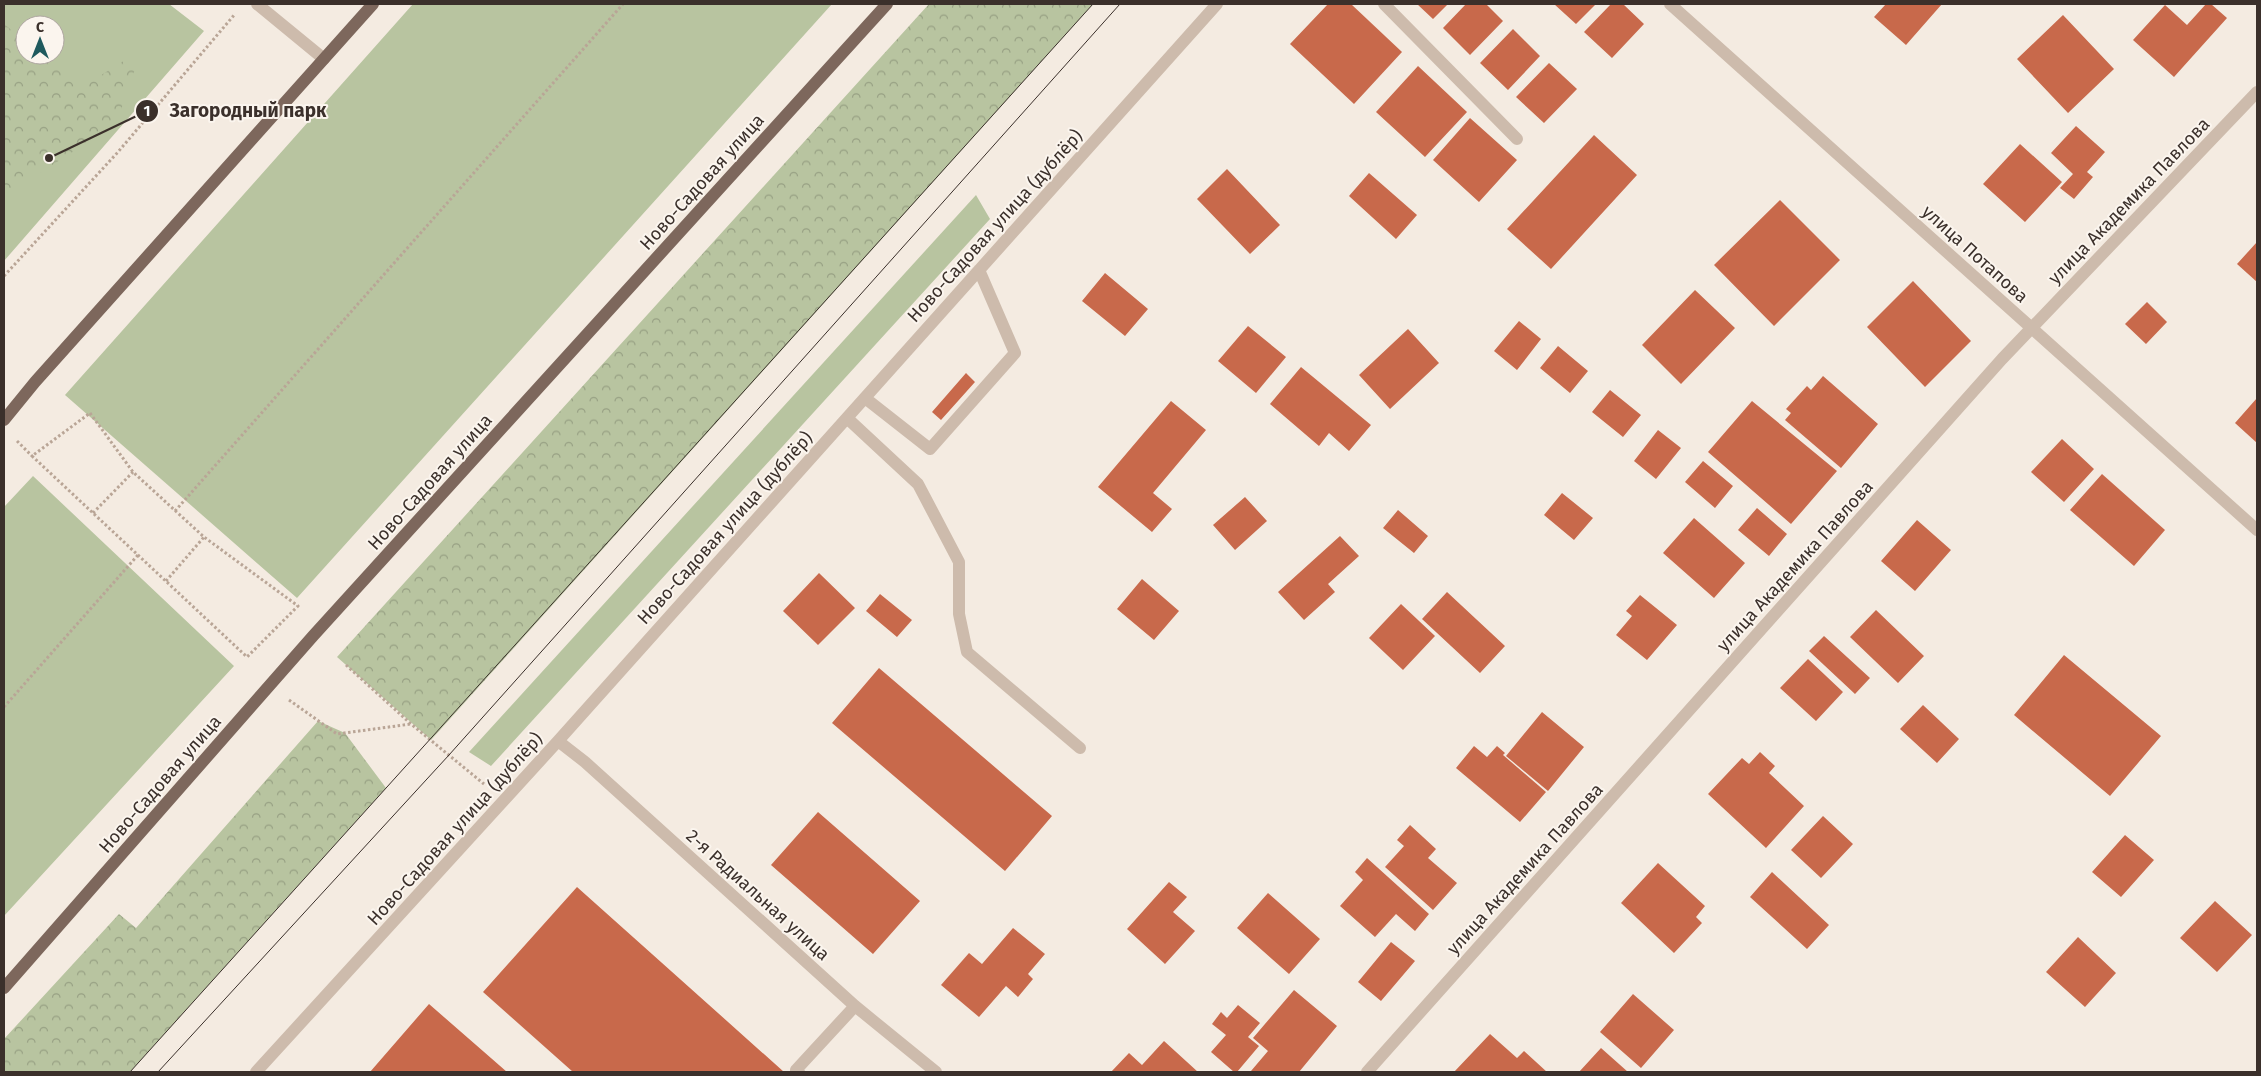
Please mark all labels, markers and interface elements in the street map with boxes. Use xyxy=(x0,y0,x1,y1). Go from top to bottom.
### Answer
north arrow xyxy=(15,15,65,65)
text: С xyxy=(36,19,44,36)
callout: Загородный парк xyxy=(135,94,337,128)
text: Загородный парк xyxy=(169,99,327,122)
text: 1 xyxy=(144,102,150,120)
street label: Ново-Садовая улица xyxy=(635,109,769,255)
street label: улица Академика Павлова xyxy=(2044,113,2214,289)
street label: Ново-Садовая улица (дублёр) xyxy=(903,125,1088,327)
street label: улица Потапова xyxy=(1917,201,2033,307)
street label: Ново-Садовая улица xyxy=(363,409,497,555)
street label: Ново-Садовая улица (дублёр) xyxy=(633,427,818,629)
street label: улица Академика Павлова xyxy=(1712,476,1878,656)
street label: Ново-Садовая улица xyxy=(94,711,226,857)
street label: Ново-Садовая улица (дублёр) xyxy=(363,728,548,930)
street label: улица Академика Павлова xyxy=(1442,779,1608,959)
street label: 2-я Радиальная улица xyxy=(682,825,834,965)

